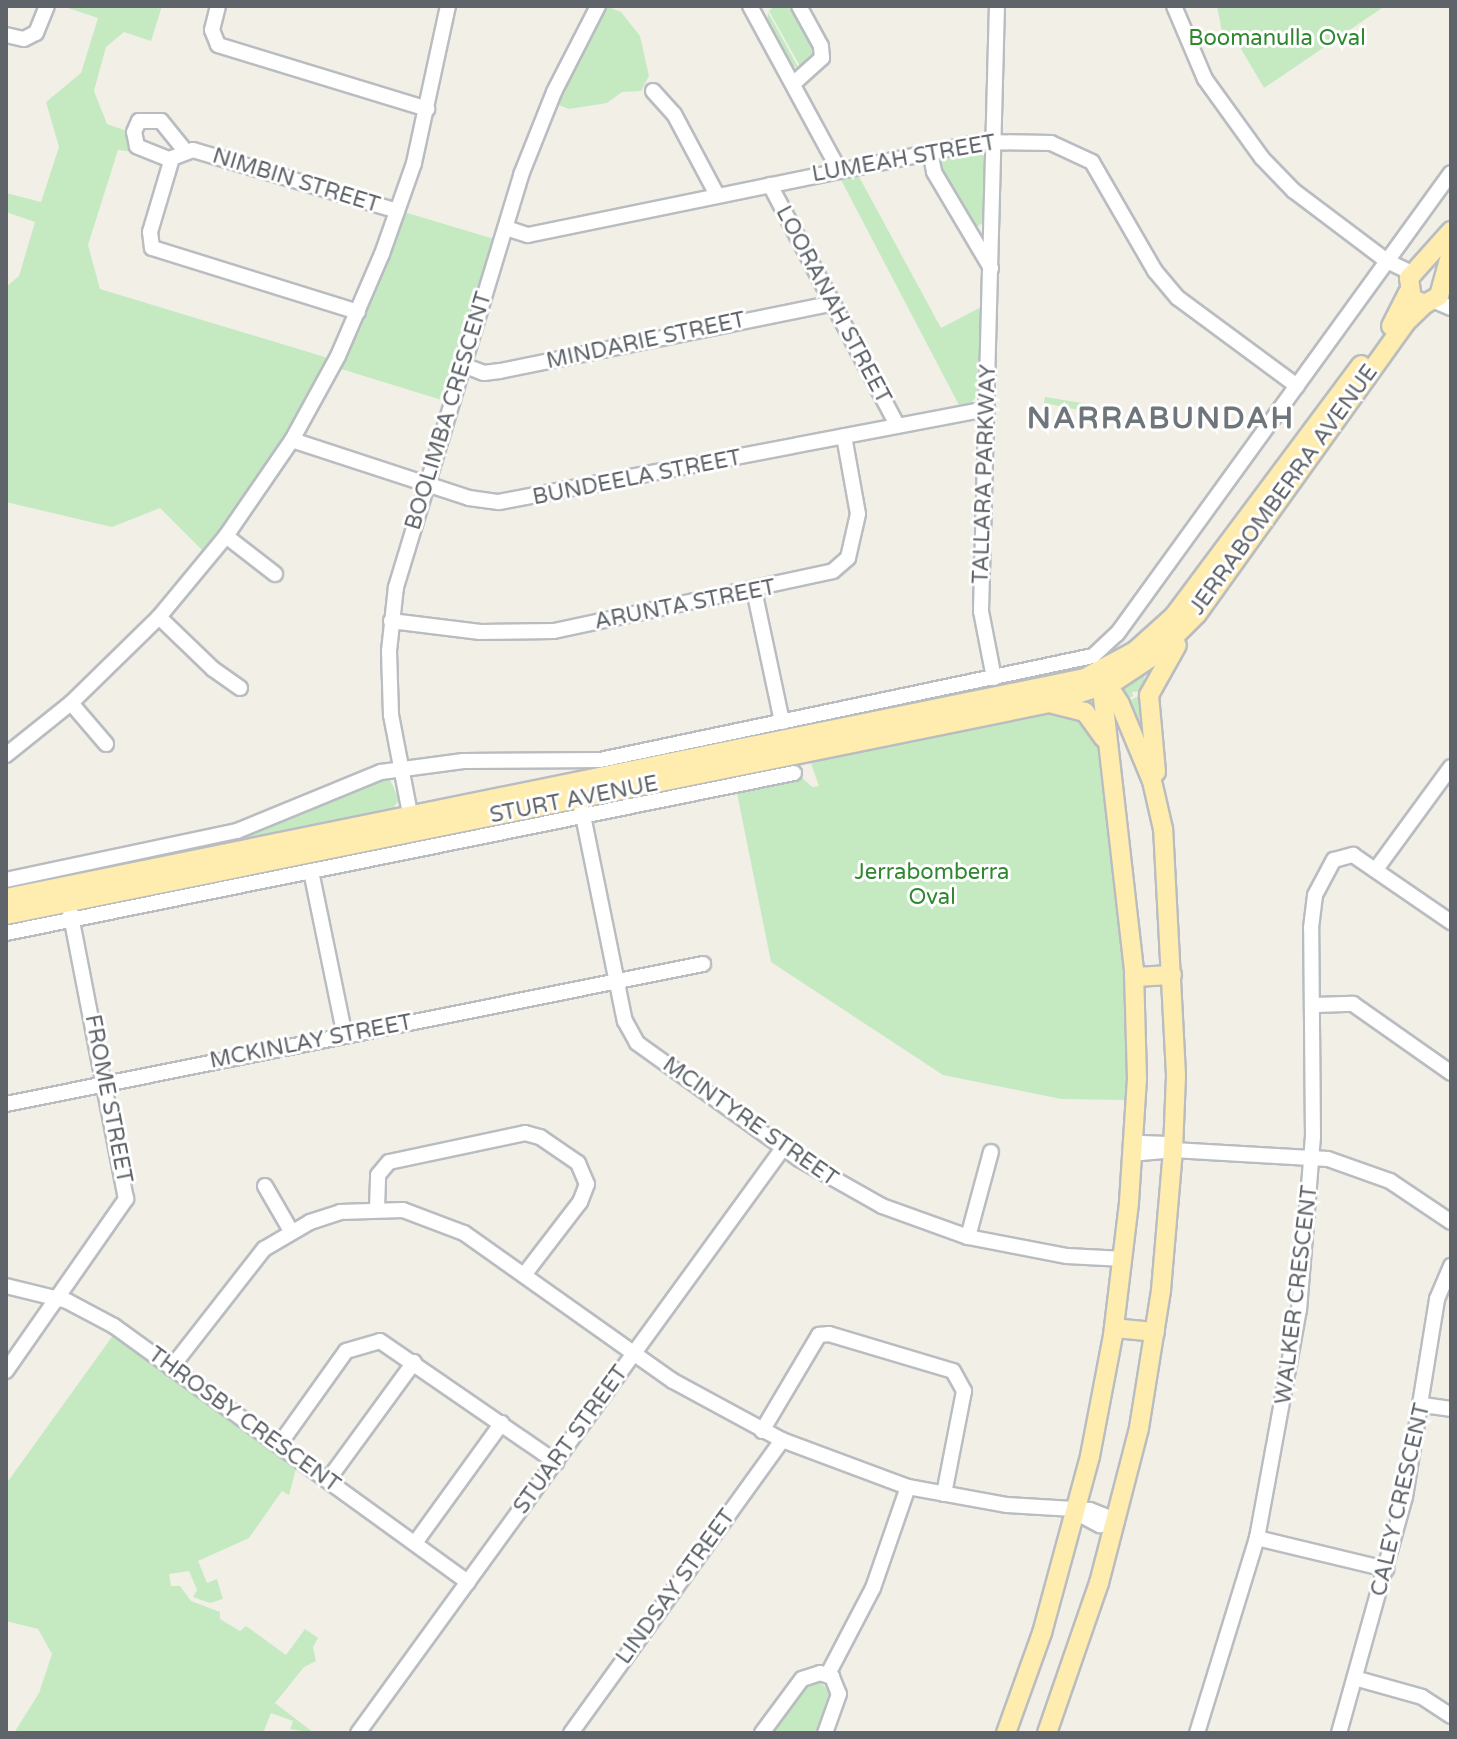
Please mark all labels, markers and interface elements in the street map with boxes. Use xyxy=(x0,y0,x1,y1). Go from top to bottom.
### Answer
park label: Boomanulla Oval xyxy=(1188,26,1366,52)
street label: LUMEAH STREET xyxy=(810,130,998,188)
street label: NIMBIN STREET xyxy=(209,143,383,219)
street label: LOORANAH STREET xyxy=(770,202,896,408)
street label: BOOLIMBA CRESCENT xyxy=(400,289,498,533)
street label: MINDARIE STREET xyxy=(544,307,748,375)
street label: JERRABOMBERRA AVENUE xyxy=(1184,360,1384,620)
street label: TALLARA PARKWAY xyxy=(968,364,1002,584)
district label: NARRABUNDAH xyxy=(1027,401,1295,437)
street label: BUNDEELA STREET xyxy=(531,445,743,511)
street label: ARUNTA STREET xyxy=(592,575,778,635)
street label: STURT AVENUE xyxy=(488,771,660,829)
park label: Jerrabomberra Oval xyxy=(855,859,1009,910)
street label: MCKINLAY STREET xyxy=(208,1009,414,1075)
street label: FROME STREET xyxy=(79,1012,137,1186)
street label: MCINTYRE STREET xyxy=(657,1052,843,1192)
street label: WALKER CRESCENT xyxy=(1270,1184,1324,1406)
street label: THROSBY CRESCENT xyxy=(143,1342,345,1498)
street label: STUART STREET xyxy=(508,1361,634,1519)
street label: CALEY CRESCENT xyxy=(1366,1401,1436,1599)
street label: LINDSAY STREET xyxy=(611,1504,741,1670)

